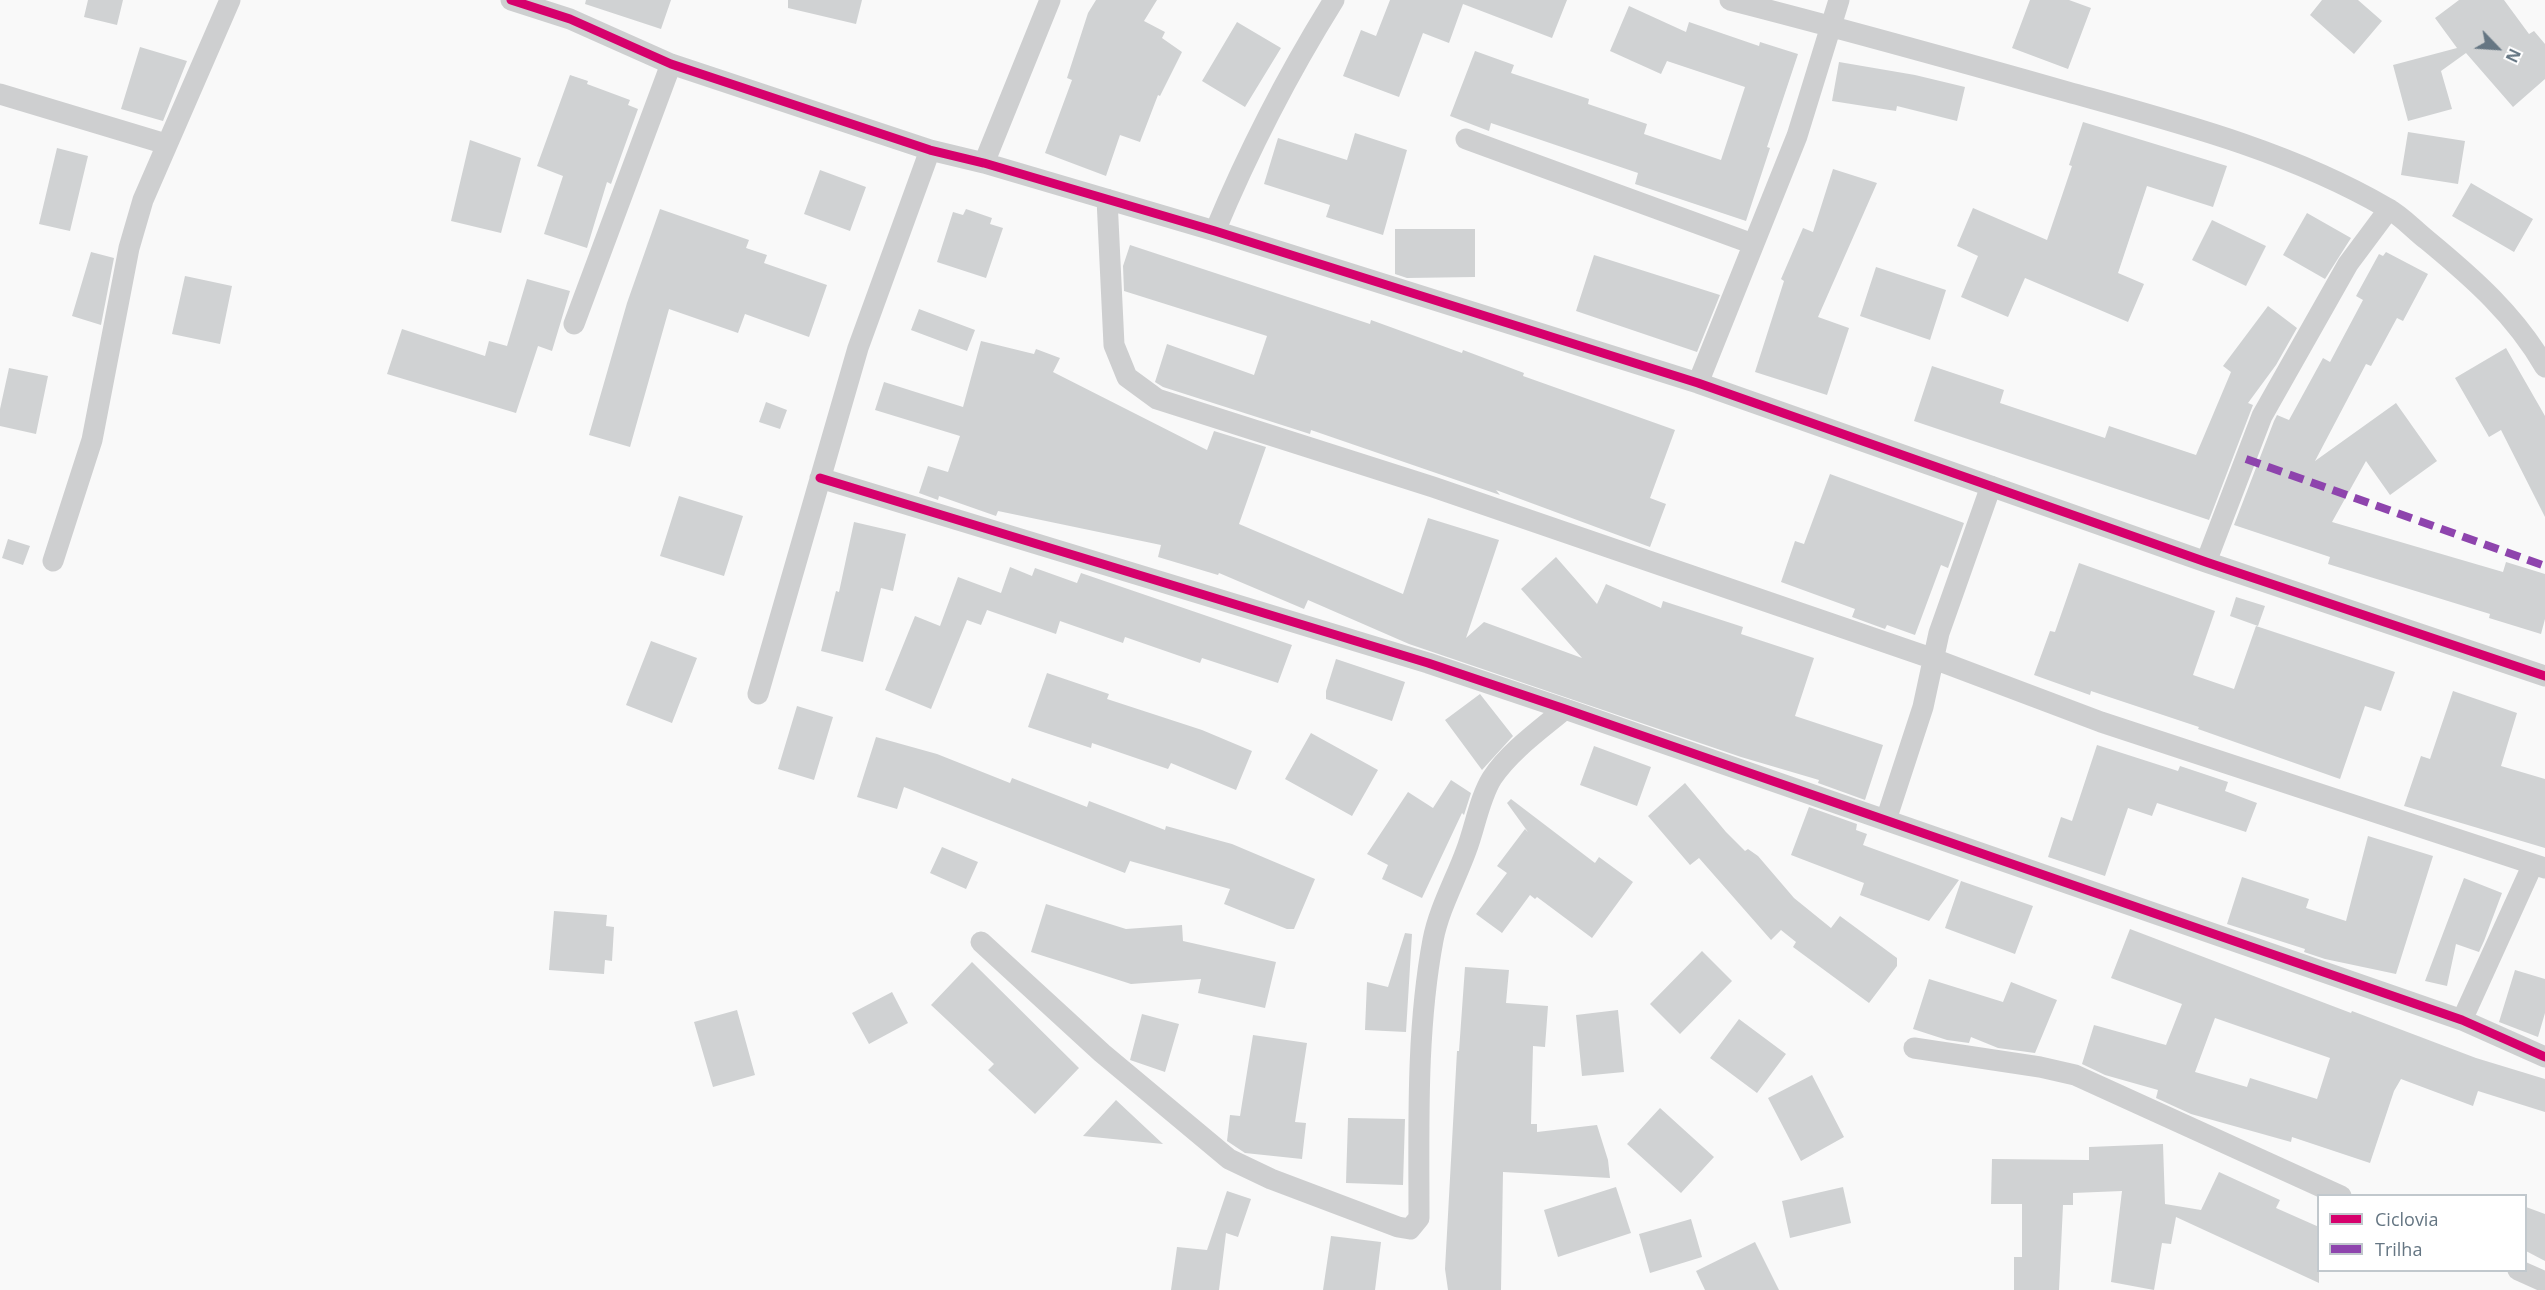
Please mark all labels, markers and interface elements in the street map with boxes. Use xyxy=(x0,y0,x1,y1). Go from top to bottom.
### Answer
north arrow xyxy=(2467,18,2527,78)
text: N xyxy=(2501,45,2526,66)
legend xyxy=(2317,1194,2527,1272)
text: Ciclovia xyxy=(2375,1207,2438,1231)
text: Trilha xyxy=(2375,1237,2422,1261)

